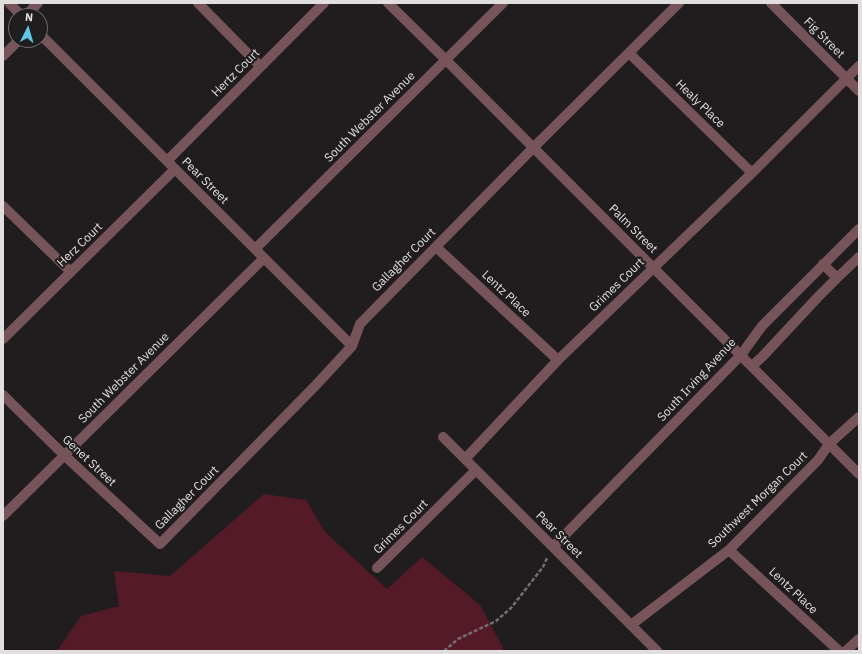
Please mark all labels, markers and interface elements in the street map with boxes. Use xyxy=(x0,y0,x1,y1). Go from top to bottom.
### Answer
north arrow xyxy=(8,8,48,48)
text: N xyxy=(24,10,34,24)
street label: Fig Street xyxy=(801,15,847,61)
street label: Hertz Court xyxy=(209,46,263,100)
street label: South Webster Avenue xyxy=(322,69,418,165)
street label: Healy Place xyxy=(672,77,728,131)
street label: Pear Street xyxy=(179,155,231,207)
street label: Palm Street xyxy=(606,202,660,256)
street label: Herz Court xyxy=(54,220,106,270)
street label: Gallagher Court xyxy=(369,225,439,295)
street label: Grimes Court xyxy=(586,255,648,315)
street label: Lentz Place xyxy=(479,268,533,320)
street label: South Webster Avenue xyxy=(76,330,172,426)
street label: South Irving Avenue xyxy=(655,335,739,425)
street label: Genet Street xyxy=(59,432,119,490)
street label: Southwest Morgan Court xyxy=(705,449,811,551)
street label: Gallagher Court xyxy=(152,463,222,533)
street label: Grimes Court xyxy=(371,497,431,557)
street label: Pear Street xyxy=(533,509,585,561)
street label: Lentz Place xyxy=(766,565,820,617)

